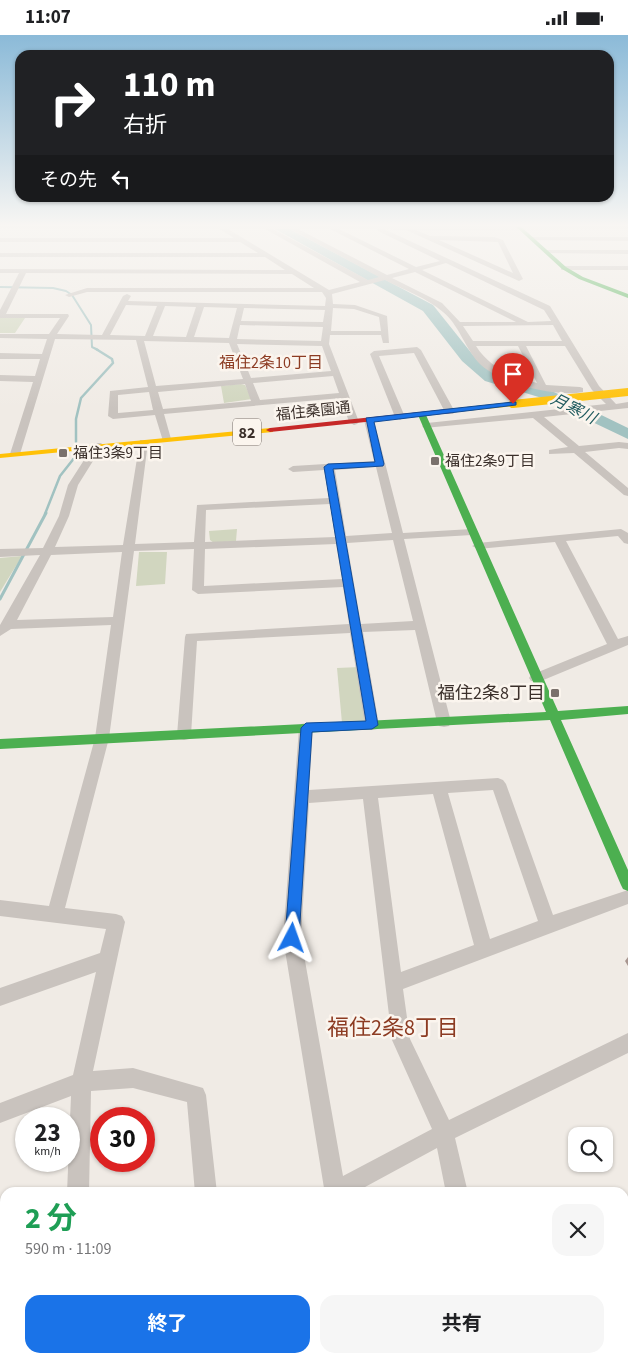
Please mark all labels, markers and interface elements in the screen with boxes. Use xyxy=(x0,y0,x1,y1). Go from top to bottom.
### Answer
text: 11:07 xyxy=(25,4,71,31)
text: 110 m xyxy=(123,60,215,110)
icon: right xyxy=(40,70,105,135)
text: 右折 xyxy=(123,109,167,141)
icon: left xyxy=(107,165,135,193)
text: その先 xyxy=(40,167,97,194)
district label: 福住2条10丁目 xyxy=(219,352,323,374)
pin xyxy=(492,353,534,404)
icon: arrive xyxy=(499,360,527,388)
water label: 月寒川 xyxy=(547,388,602,430)
street label: 福住桑園通 xyxy=(275,397,351,426)
road number: 82 xyxy=(233,419,261,446)
place label: 福住3条9丁目 xyxy=(73,443,163,464)
marker: 福住3条9丁目 xyxy=(57,447,69,459)
place label: 福住2条9丁目 xyxy=(445,451,535,472)
marker: 福住2条9丁目 xyxy=(429,455,441,467)
place label: 福住2条8丁目 xyxy=(437,681,545,706)
marker: 福住2条8丁目 xyxy=(549,687,561,699)
position arrow xyxy=(265,911,317,963)
district label: 福住2条8丁目 xyxy=(327,1012,459,1044)
speed limit sign: 30 xyxy=(90,1107,155,1172)
text: 23 xyxy=(34,1115,61,1151)
map controls xyxy=(568,1127,613,1172)
button: search xyxy=(568,1127,613,1172)
text: km/h xyxy=(34,1143,61,1160)
text: 2 分 xyxy=(25,1197,77,1240)
button: close xyxy=(552,1204,604,1256)
text: 590 m · 11:09 xyxy=(25,1238,112,1260)
button: 終了 xyxy=(25,1295,310,1353)
button: 共有 xyxy=(320,1295,604,1353)

